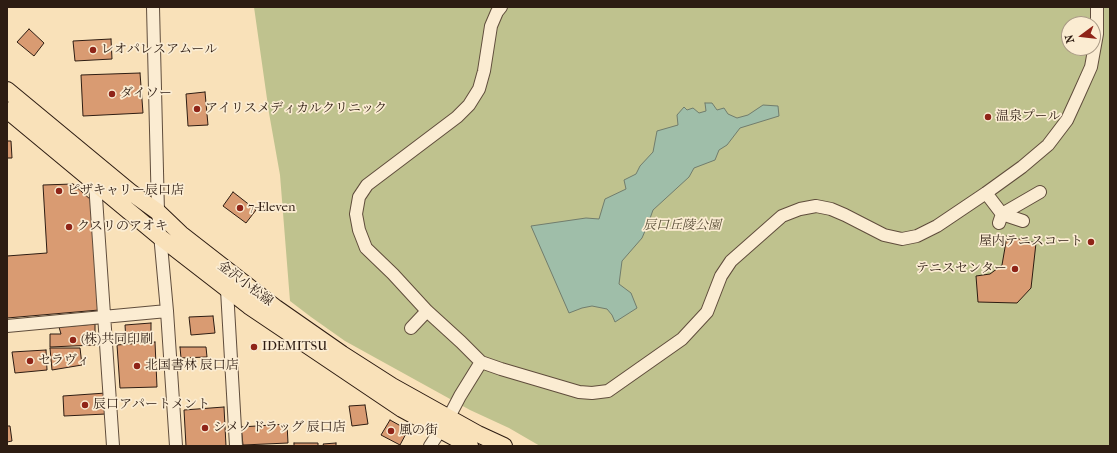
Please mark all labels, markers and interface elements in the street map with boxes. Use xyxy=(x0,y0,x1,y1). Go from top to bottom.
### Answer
north arrow xyxy=(1061,16,1101,56)
text: N xyxy=(1063,33,1077,45)
place label: レオパレスアムール xyxy=(101,42,217,58)
marker: レオパレスアムール xyxy=(88,45,98,55)
place label: ダイソー xyxy=(120,86,172,102)
marker: ダイソー xyxy=(107,89,117,99)
place label: アイリスメディカルクリニック xyxy=(205,101,387,117)
marker: アイリスメディカルクリニック xyxy=(192,104,202,114)
place label: 温泉プール xyxy=(996,109,1061,125)
marker: 温泉プール xyxy=(983,112,993,122)
place label: ピザキャリー辰口店 xyxy=(67,183,184,199)
marker: ピザキャリー辰口店 xyxy=(54,186,64,196)
place label: 7-Eleven xyxy=(248,200,296,216)
marker: 7-Eleven xyxy=(235,203,245,213)
park label: 辰口丘陵公園 xyxy=(643,218,721,234)
place label: クスリのアオキ xyxy=(77,219,168,235)
marker: クスリのアオキ xyxy=(64,222,74,232)
place label: 屋内テニスコート xyxy=(979,234,1083,250)
marker: 屋内テニスコート xyxy=(1086,237,1096,247)
street label: 金沢小松線 xyxy=(214,258,276,310)
place label: テニスセンター xyxy=(916,261,1007,277)
marker: テニスセンター xyxy=(1010,264,1020,274)
place label: (株)共同印刷 xyxy=(81,332,153,348)
marker: (株)共同印刷 xyxy=(68,335,78,345)
place label: IDEMITSU xyxy=(262,339,327,355)
marker: IDEMITSU xyxy=(249,342,259,352)
place label: セラヴィ xyxy=(38,353,90,369)
marker: セラヴィ xyxy=(25,356,35,366)
place label: 北国書林 辰口店 xyxy=(145,358,239,374)
marker: 北国書林 辰口店 xyxy=(132,361,142,371)
place label: 辰口アパートメント xyxy=(93,397,210,413)
marker: 辰口アパートメント xyxy=(80,400,90,410)
place label: シメノドラッグ 辰口店 xyxy=(213,420,346,436)
marker: シメノドラッグ 辰口店 xyxy=(200,423,210,433)
place label: 風の街 xyxy=(399,423,438,439)
marker: 風の街 xyxy=(386,426,396,436)

